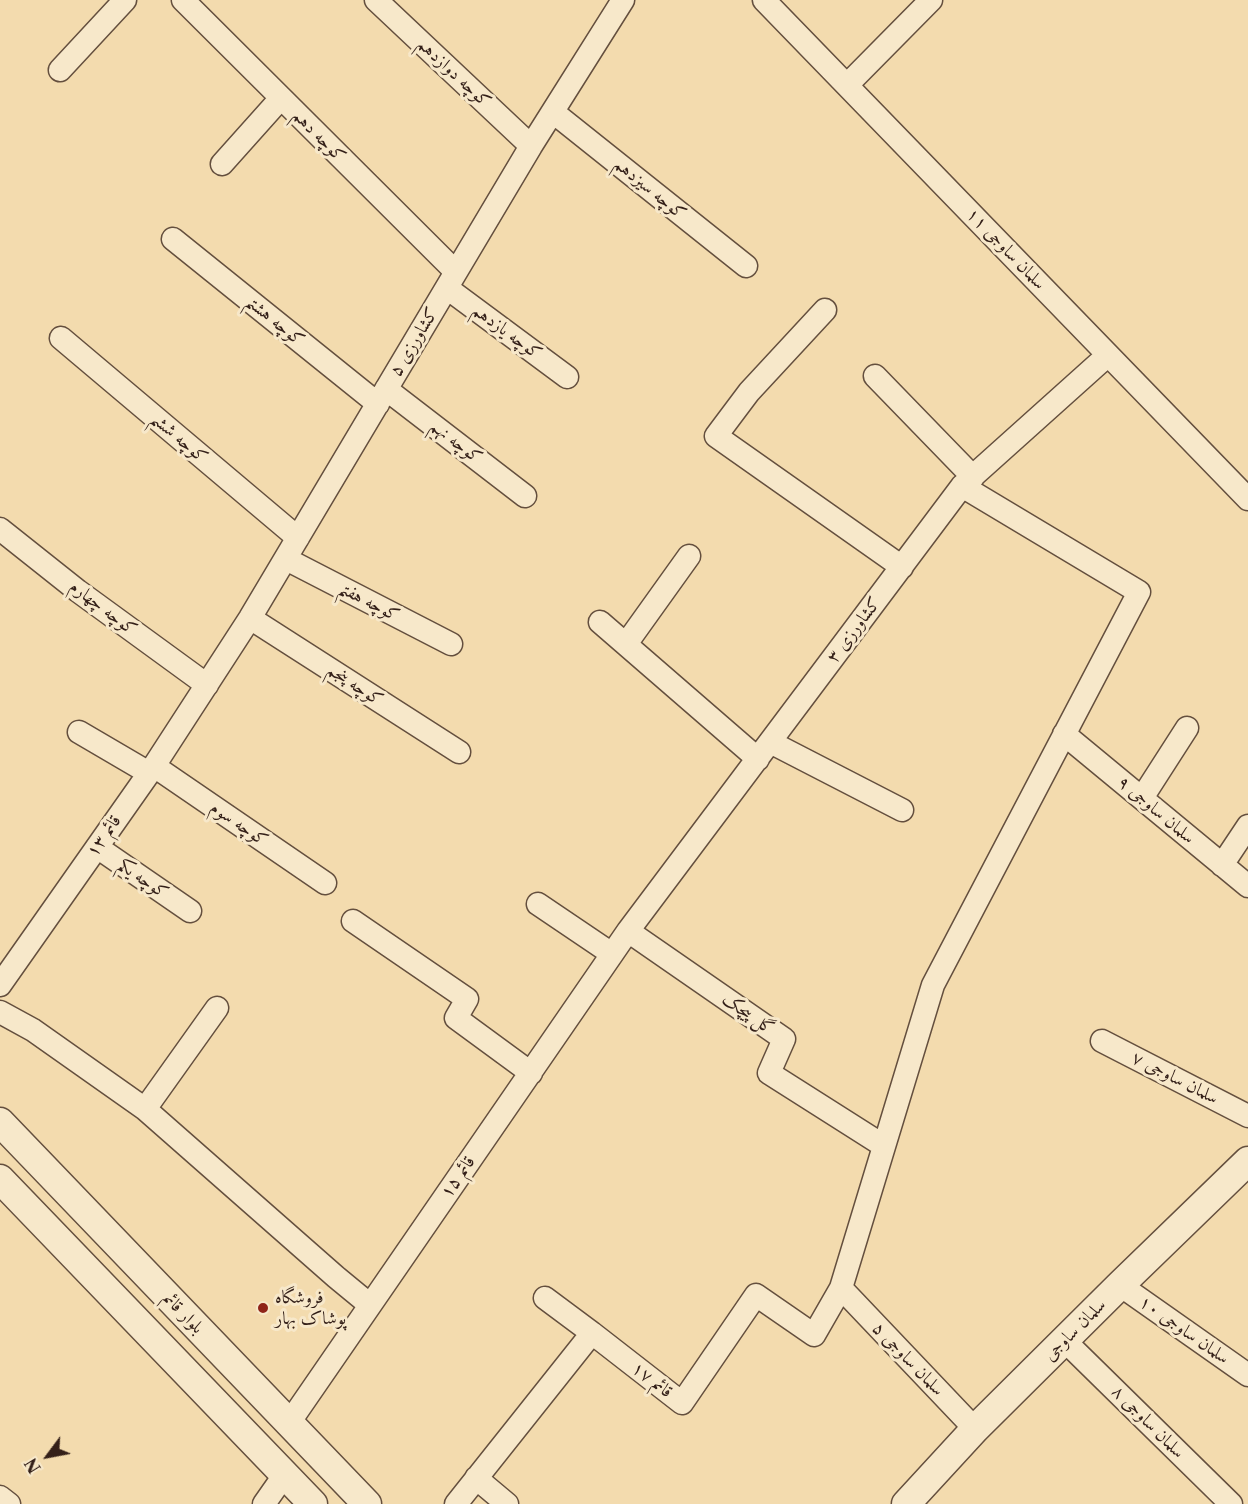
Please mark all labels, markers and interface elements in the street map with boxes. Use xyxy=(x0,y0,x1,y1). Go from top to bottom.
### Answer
street label: کوچه دوازدهم xyxy=(413,34,495,112)
street label: کوچه دهم xyxy=(288,105,350,167)
street label: کوچه سیزدهم xyxy=(610,153,690,225)
street label: سلمان ساوجی ۱۱ xyxy=(962,204,1050,294)
street label: کوچه هشتم xyxy=(241,291,309,351)
street label: کوچه یازدهم xyxy=(468,299,546,365)
street label: کشاورزی ۵ xyxy=(385,304,443,380)
street label: کوچه ششم xyxy=(146,408,212,468)
street label: کوچه نهم xyxy=(426,415,486,469)
street label: کوچه چهارم xyxy=(65,576,141,640)
street label: کوچه هفتم xyxy=(335,577,403,627)
street label: کشاورزی ۳ xyxy=(822,593,886,667)
street label: کوچه پنجم xyxy=(323,659,387,711)
street label: سلمان ساوجی ۹ xyxy=(1113,771,1199,849)
street label: کوچه سوم xyxy=(206,797,272,851)
street label: قائم ۱۳ xyxy=(82,811,126,861)
street label: کوچه یکم xyxy=(114,854,172,904)
street label: گل پیچک xyxy=(718,988,778,1040)
street label: سلمان ساوجی ۷ xyxy=(1128,1047,1222,1109)
street label: قائم ۱۵ xyxy=(436,1152,480,1202)
place label: فروشگاه پوشاک بهار xyxy=(275,1287,346,1330)
street label: بلوار قائم xyxy=(158,1288,208,1338)
street label: سلمان ساوجی ۱۰ xyxy=(1135,1291,1233,1369)
street label: سلمان ساوجی xyxy=(1039,1294,1111,1366)
marker: فروشگاه پوشاک بهار xyxy=(256,1301,270,1315)
street label: سلمان ساوجی ۵ xyxy=(867,1318,949,1400)
street label: قائم ۱۷ xyxy=(627,1357,677,1403)
street label: سلمان ساوجی ۸ xyxy=(1107,1381,1189,1463)
north arrow xyxy=(18,1426,78,1486)
text: N xyxy=(21,1454,45,1477)

